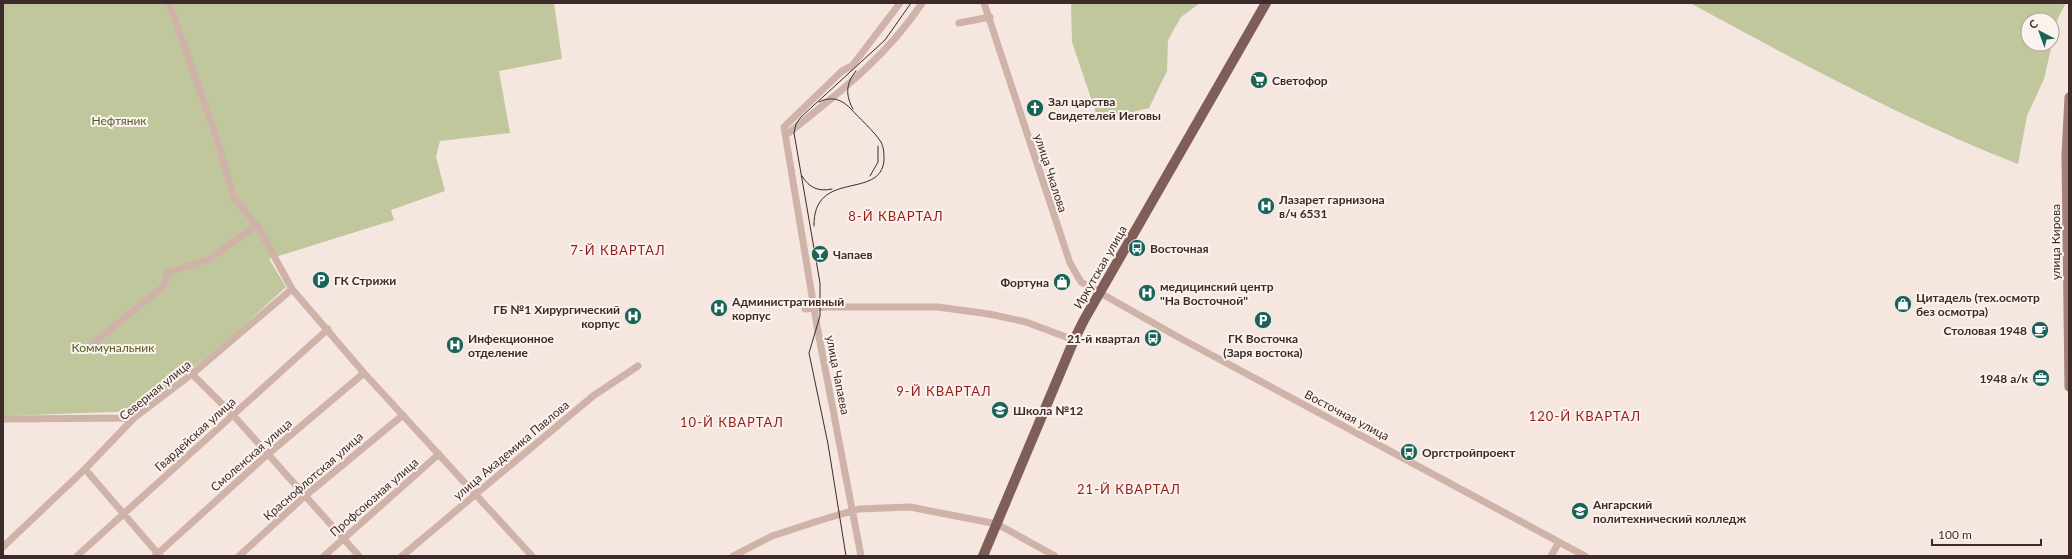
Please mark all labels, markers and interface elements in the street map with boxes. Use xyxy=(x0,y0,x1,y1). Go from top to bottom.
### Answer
north arrow xyxy=(2020,12,2060,52)
text: С xyxy=(2026,16,2041,31)
supermarket icon: Светофор xyxy=(1249,70,1269,90)
place label: Светофор xyxy=(1272,73,1328,88)
place label: Зал царства Свидетелей Иеговы xyxy=(1048,94,1161,123)
church icon: Зал царства Свидетелей Иеговы xyxy=(1025,98,1045,118)
park label: Нефтяник xyxy=(91,113,147,128)
street label: улица Чкалова xyxy=(1031,132,1071,214)
place label: Лазарет гарнизона в/ч 6531 xyxy=(1278,192,1385,221)
hospital icon: Лазарет гарнизона в/ч 6531 xyxy=(1256,196,1276,216)
street label: улица Кирова xyxy=(2048,204,2063,280)
district label: 8-Й КВАРТАЛ xyxy=(848,208,944,224)
street label: Иркутская улица xyxy=(1070,223,1130,311)
bus stop icon: Восточная xyxy=(1127,238,1147,258)
place label: Восточная xyxy=(1150,241,1209,256)
district label: 7-Й КВАРТАЛ xyxy=(570,242,666,258)
bar icon: Чапаев xyxy=(810,244,830,264)
place label: Чапаев xyxy=(833,247,872,262)
parking icon: ГК Стрижи xyxy=(311,270,331,290)
shop icon: Фортуна xyxy=(1052,272,1072,292)
place label: ГК Стрижи xyxy=(334,273,396,288)
place label: Фортуна xyxy=(1000,275,1049,290)
place label: медицинский центр "На Восточной" xyxy=(1160,279,1274,308)
hospital icon: медицинский центр "На Восточной" xyxy=(1137,283,1157,303)
place label: Цитадель (тех.осмотр без осмотра) xyxy=(1916,290,2040,319)
place label: Административный корпус xyxy=(731,294,844,323)
shop icon: Цитадель (тех.осмотр без осмотра) xyxy=(1893,294,1913,314)
hospital icon: Административный корпус xyxy=(709,298,729,318)
place label: ГБ №1 Хирургический корпус xyxy=(493,302,620,331)
hospital icon: ГБ №1 Хирургический корпус xyxy=(623,306,643,326)
parking icon: ГК Восточка (Заря востока) xyxy=(1253,310,1273,330)
cafe icon: Столовая 1948 xyxy=(2030,320,2050,340)
place label: Столовая 1948 xyxy=(1944,323,2027,338)
bus stop icon: 21-й квартал xyxy=(1143,328,1163,348)
place label: Инфекционное отделение xyxy=(468,331,555,360)
place label: 21-й квартал xyxy=(1067,331,1140,346)
place label: ГК Восточка (Заря востока) xyxy=(1223,331,1303,360)
street label: улица Чапаева xyxy=(823,334,853,416)
hospital icon: Инфекционное отделение xyxy=(445,335,465,355)
park label: Коммунальник xyxy=(72,340,155,355)
street label: Северная улица xyxy=(116,357,194,423)
office icon: 1948 а/к xyxy=(2031,368,2051,388)
place label: 1948 а/к xyxy=(1979,371,2028,386)
district label: 9-Й КВАРТАЛ xyxy=(896,383,992,399)
street label: Восточная улица xyxy=(1302,386,1392,444)
street label: Гвардейская улица xyxy=(151,394,239,474)
street label: улица Академика Павлова xyxy=(450,397,572,503)
school or university icon: Школа №12 xyxy=(990,400,1010,420)
place label: Школа №12 xyxy=(1013,403,1083,418)
district label: 120-Й КВАРТАЛ xyxy=(1529,408,1641,424)
district label: 10-Й КВАРТАЛ xyxy=(680,414,784,430)
street label: Смоленская улица xyxy=(207,416,295,494)
street label: Краснофлотская улица xyxy=(260,429,366,523)
bus stop icon: Оргстройпроект xyxy=(1399,442,1419,462)
place label: Оргстройпроект xyxy=(1422,445,1516,460)
street label: Профсоюзная улица xyxy=(327,454,421,539)
district label: 21-Й КВАРТАЛ xyxy=(1077,481,1181,497)
place label: Ангарский политехнический колледж xyxy=(1592,497,1746,526)
school or university icon: Ангарский политехнический колледж xyxy=(1570,501,1590,521)
scale bar xyxy=(1932,521,2041,547)
text: 100 m xyxy=(1938,527,1972,542)

